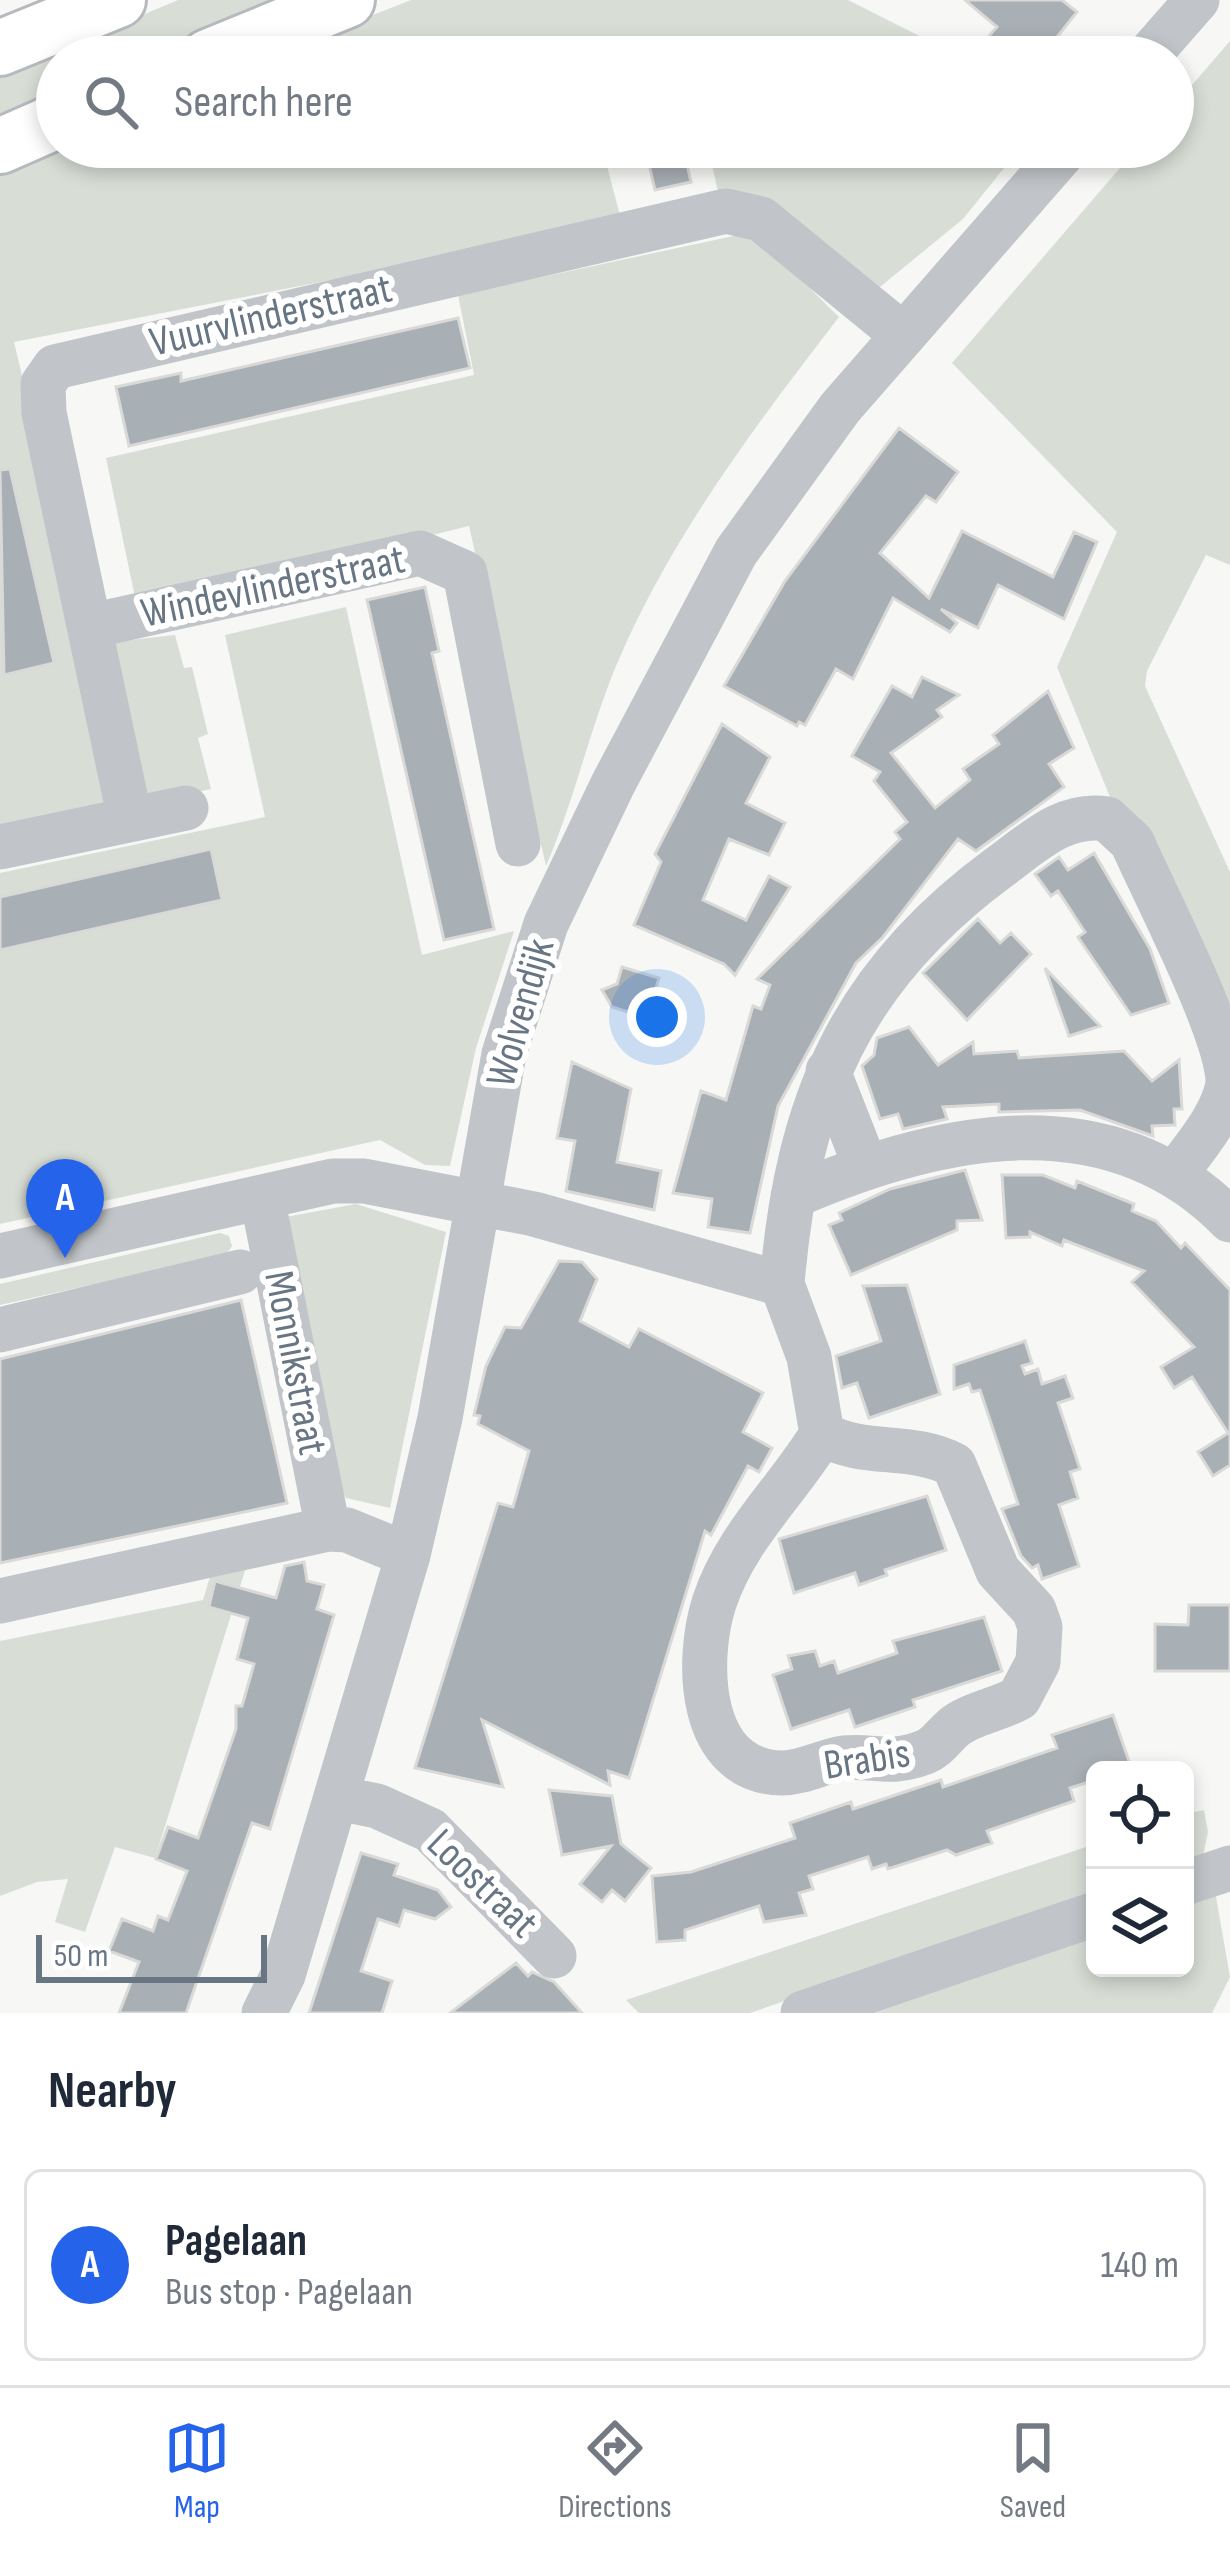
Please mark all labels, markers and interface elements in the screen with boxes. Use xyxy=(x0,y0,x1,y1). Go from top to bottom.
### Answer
search box xyxy=(36,36,1194,168)
icon: search xyxy=(78,69,144,135)
text: Search here xyxy=(174,75,353,130)
street label: Vuurvlinderstraat xyxy=(145,263,397,369)
street label: Windevlinderstraat xyxy=(137,534,409,640)
street label: Wolvendijk xyxy=(476,933,566,1093)
your location xyxy=(627,987,687,1047)
pin: A xyxy=(26,1159,104,1258)
street label: Monnikstraat xyxy=(252,1267,338,1459)
street label: Brabis xyxy=(820,1728,914,1792)
map controls xyxy=(1086,1761,1194,1977)
button: locate xyxy=(1086,1761,1194,1869)
street label: Loostraat xyxy=(416,1819,548,1949)
button: layers xyxy=(1086,1869,1194,1977)
scale bar xyxy=(36,1929,267,1982)
text: 50 m xyxy=(54,1936,108,1976)
text: Nearby xyxy=(48,2061,177,2122)
text: Pagelaan xyxy=(165,2214,307,2269)
text: A xyxy=(81,2242,99,2289)
text: 140 m xyxy=(1100,2242,1179,2289)
text: Bus stop · Pagelaan xyxy=(165,2269,413,2316)
tab: Map xyxy=(164,2415,230,2527)
tab: Directions xyxy=(558,2415,672,2527)
tab: Saved xyxy=(1000,2415,1066,2527)

